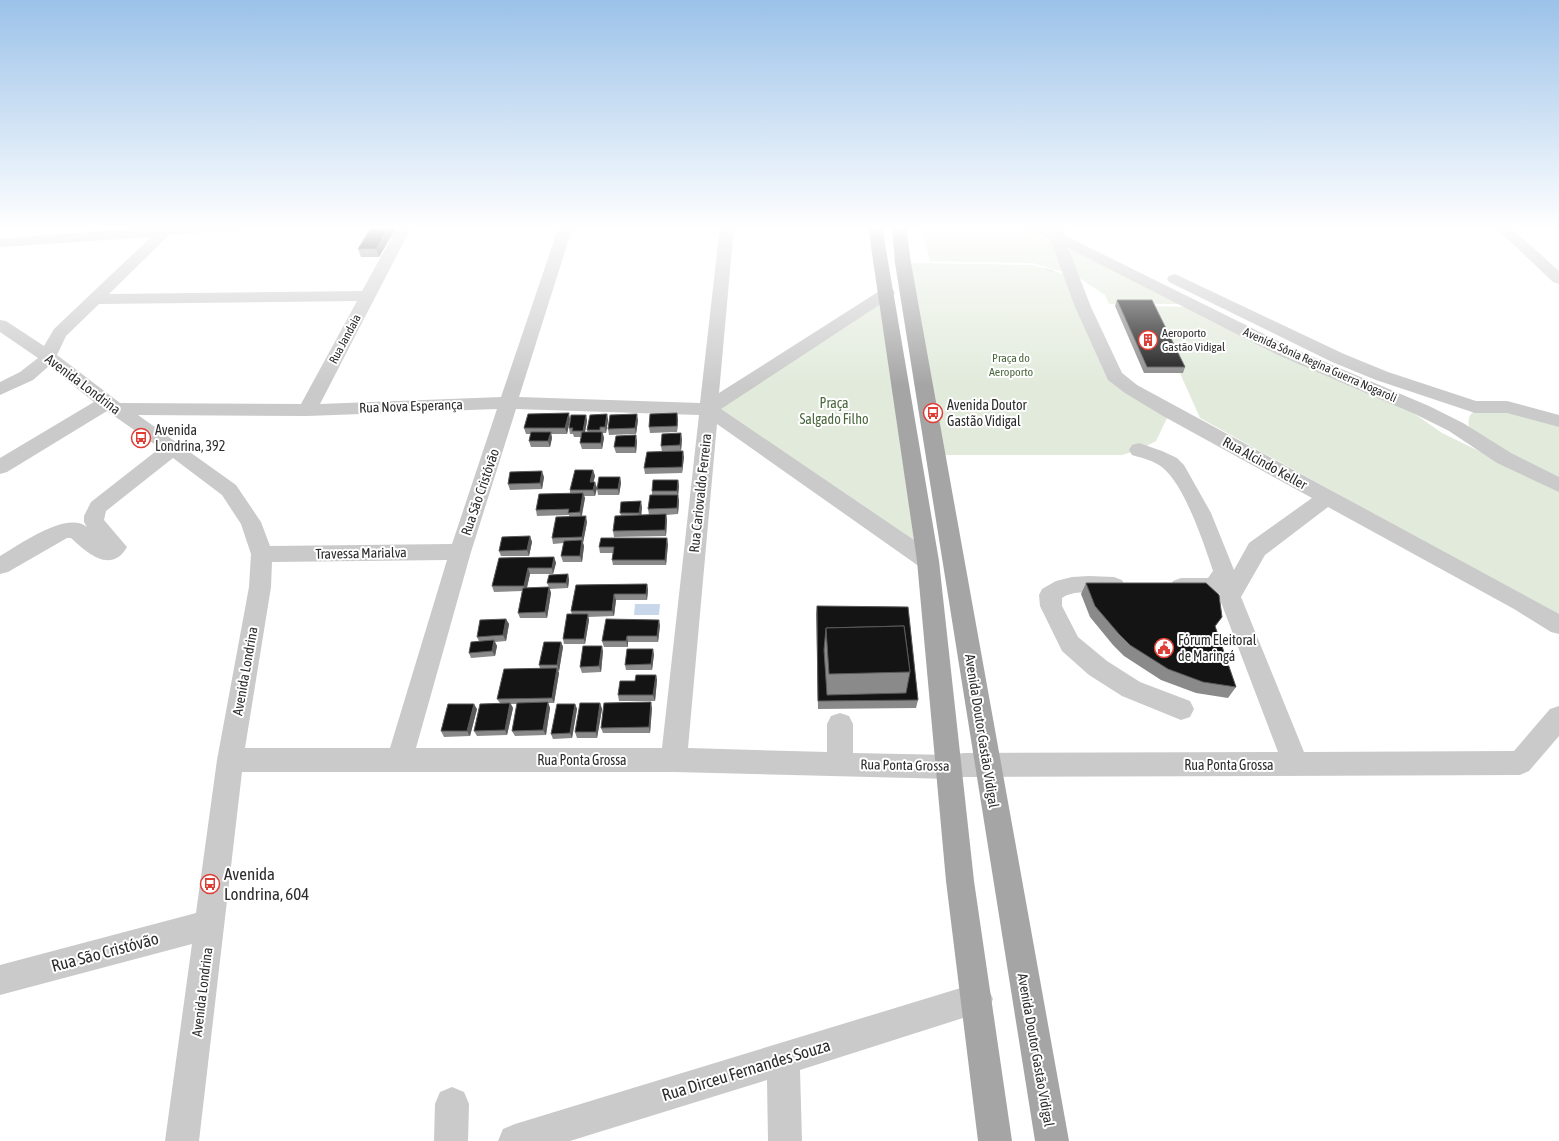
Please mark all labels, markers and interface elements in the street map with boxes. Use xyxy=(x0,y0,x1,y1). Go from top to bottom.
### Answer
street label: Rua Jandaia xyxy=(326,312,364,366)
street label: Avenida Sônia Regina Guerra Nogaroli xyxy=(1241,325,1399,405)
place label: Aeroporto Gastão Vidigal xyxy=(1162,326,1226,354)
building icon: Aeroporto Gastão Vidigal xyxy=(1137,329,1159,351)
street label: Avenida Londrina xyxy=(42,351,124,417)
park label: Praça do Aeroporto xyxy=(989,351,1033,379)
park label: Praça Salgado Filho xyxy=(799,395,869,427)
street label: Rua Nova Esperança xyxy=(359,396,463,416)
place label: Avenida Doutor Gastão Vidigal xyxy=(947,397,1028,429)
bus stop icon: Avenida Doutor Gastão Vidigal xyxy=(922,402,944,424)
place label: Avenida Londrina, 392 xyxy=(155,422,225,454)
bus stop icon: Avenida Londrina, 392 xyxy=(130,427,152,449)
street label: Rua Cariovaldo Ferreira xyxy=(686,433,714,553)
street label: Rua Alcindo Keller xyxy=(1220,433,1311,493)
street label: Rua São Cristóvão xyxy=(458,446,502,538)
street label: Travessa Marialva xyxy=(315,544,407,562)
street label: Avenida Londrina xyxy=(229,625,261,717)
place label: Fórum Eleitoral de Maringá xyxy=(1178,632,1257,664)
public building icon: Fórum Eleitoral de Maringá xyxy=(1153,637,1175,659)
street label: Avenida Doutor Gastão Vidigal xyxy=(962,653,1002,809)
street label: Rua Ponta Grossa xyxy=(537,752,627,768)
street label: Rua Ponta Grossa xyxy=(860,756,950,774)
street label: Rua Ponta Grossa xyxy=(1184,757,1274,773)
place label: Avenida Londrina, 604 xyxy=(224,864,309,904)
bus stop icon: Avenida Londrina, 604 xyxy=(199,873,221,895)
street label: Rua São Cristóvão xyxy=(49,928,161,976)
street label: Avenida Londrina xyxy=(189,946,215,1038)
street label: Avenida Doutor Gastão Vidigal xyxy=(1015,972,1057,1128)
street label: Rua Dirceu Fernandes Souza xyxy=(659,1035,833,1105)

